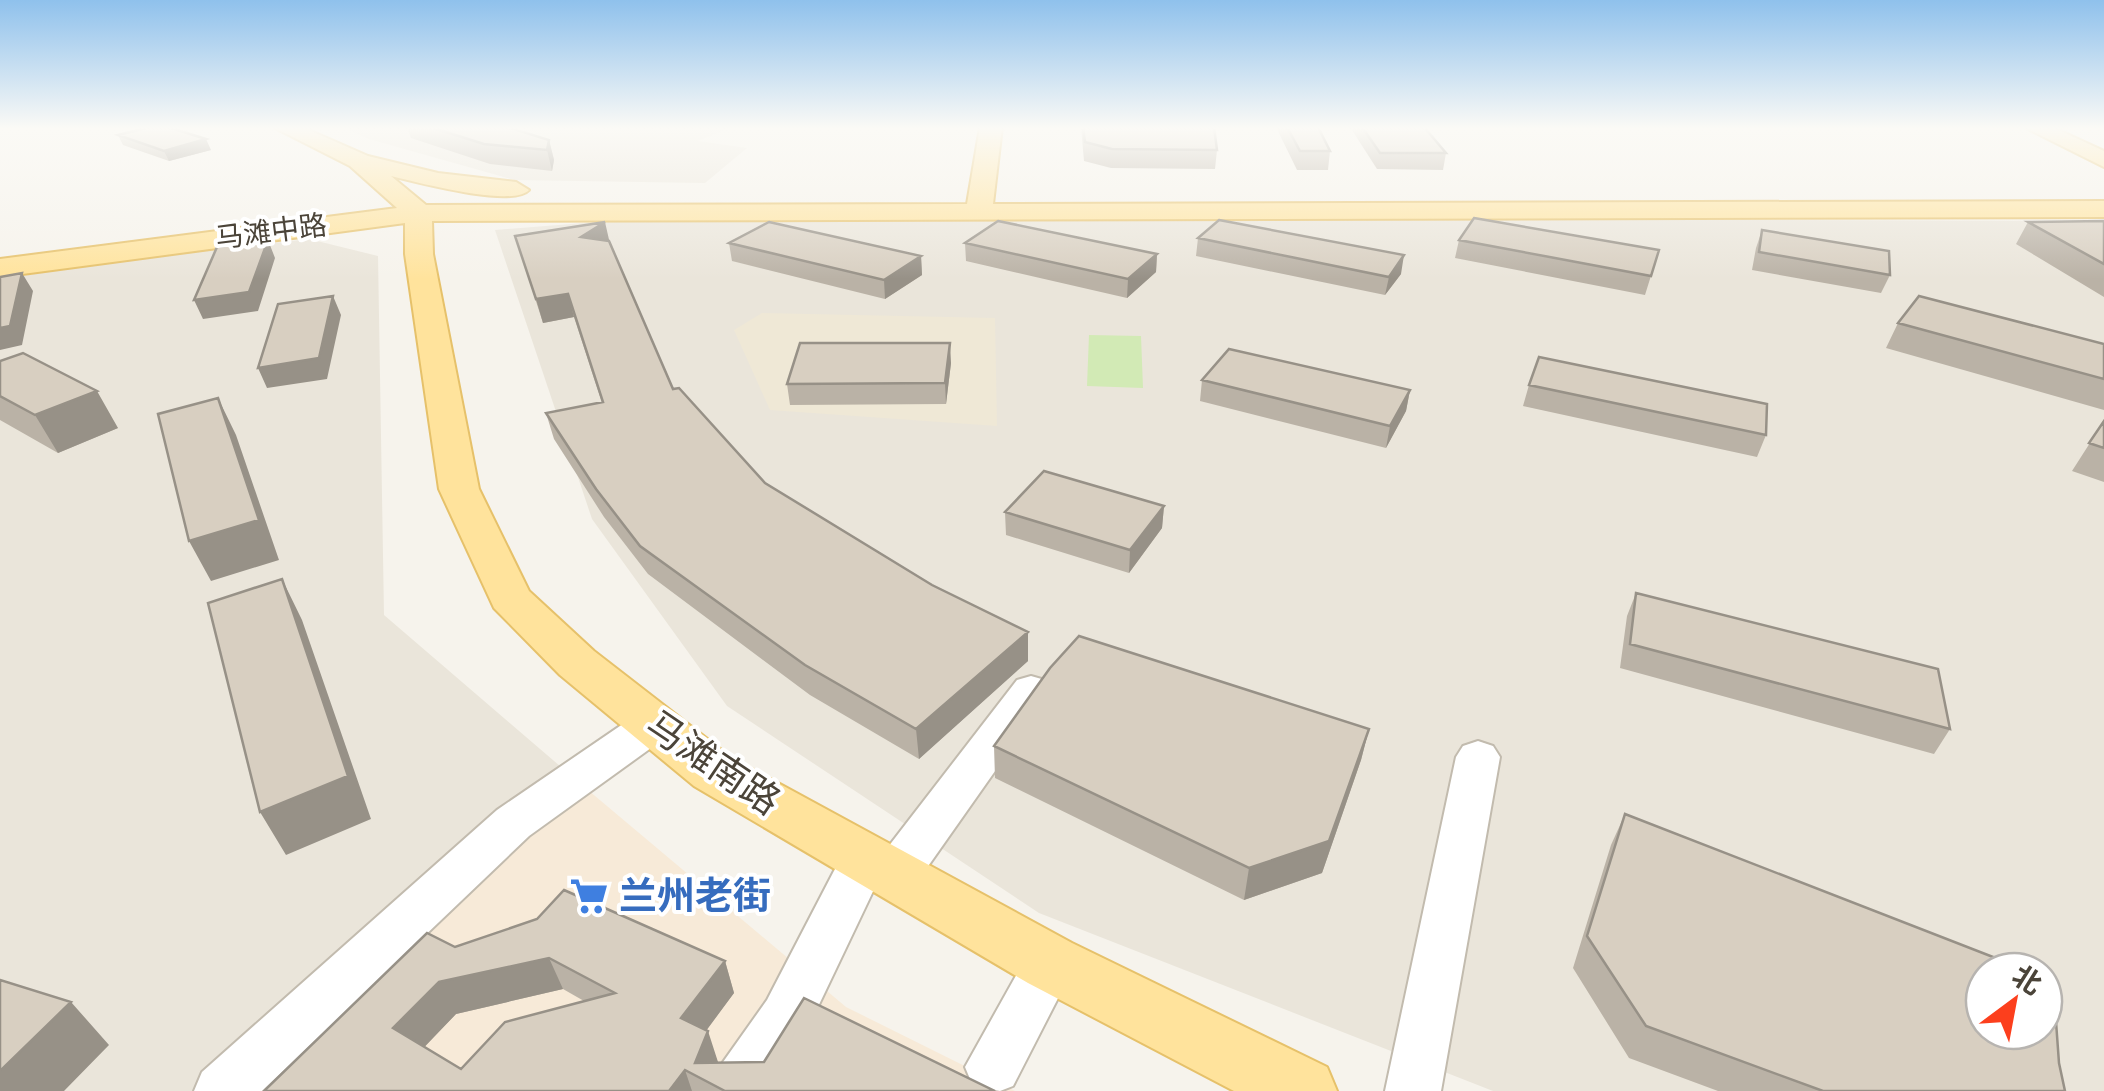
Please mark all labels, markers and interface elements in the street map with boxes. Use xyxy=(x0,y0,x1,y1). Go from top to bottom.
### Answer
street label: 马滩中路 xyxy=(213,208,329,255)
street label: 马滩南路 xyxy=(637,702,788,825)
place label: 兰州老街 xyxy=(619,874,771,919)
supermarket icon: 兰州老街 xyxy=(568,875,610,917)
north arrow xyxy=(1964,951,2064,1051)
text: 北 xyxy=(2006,959,2048,1002)

